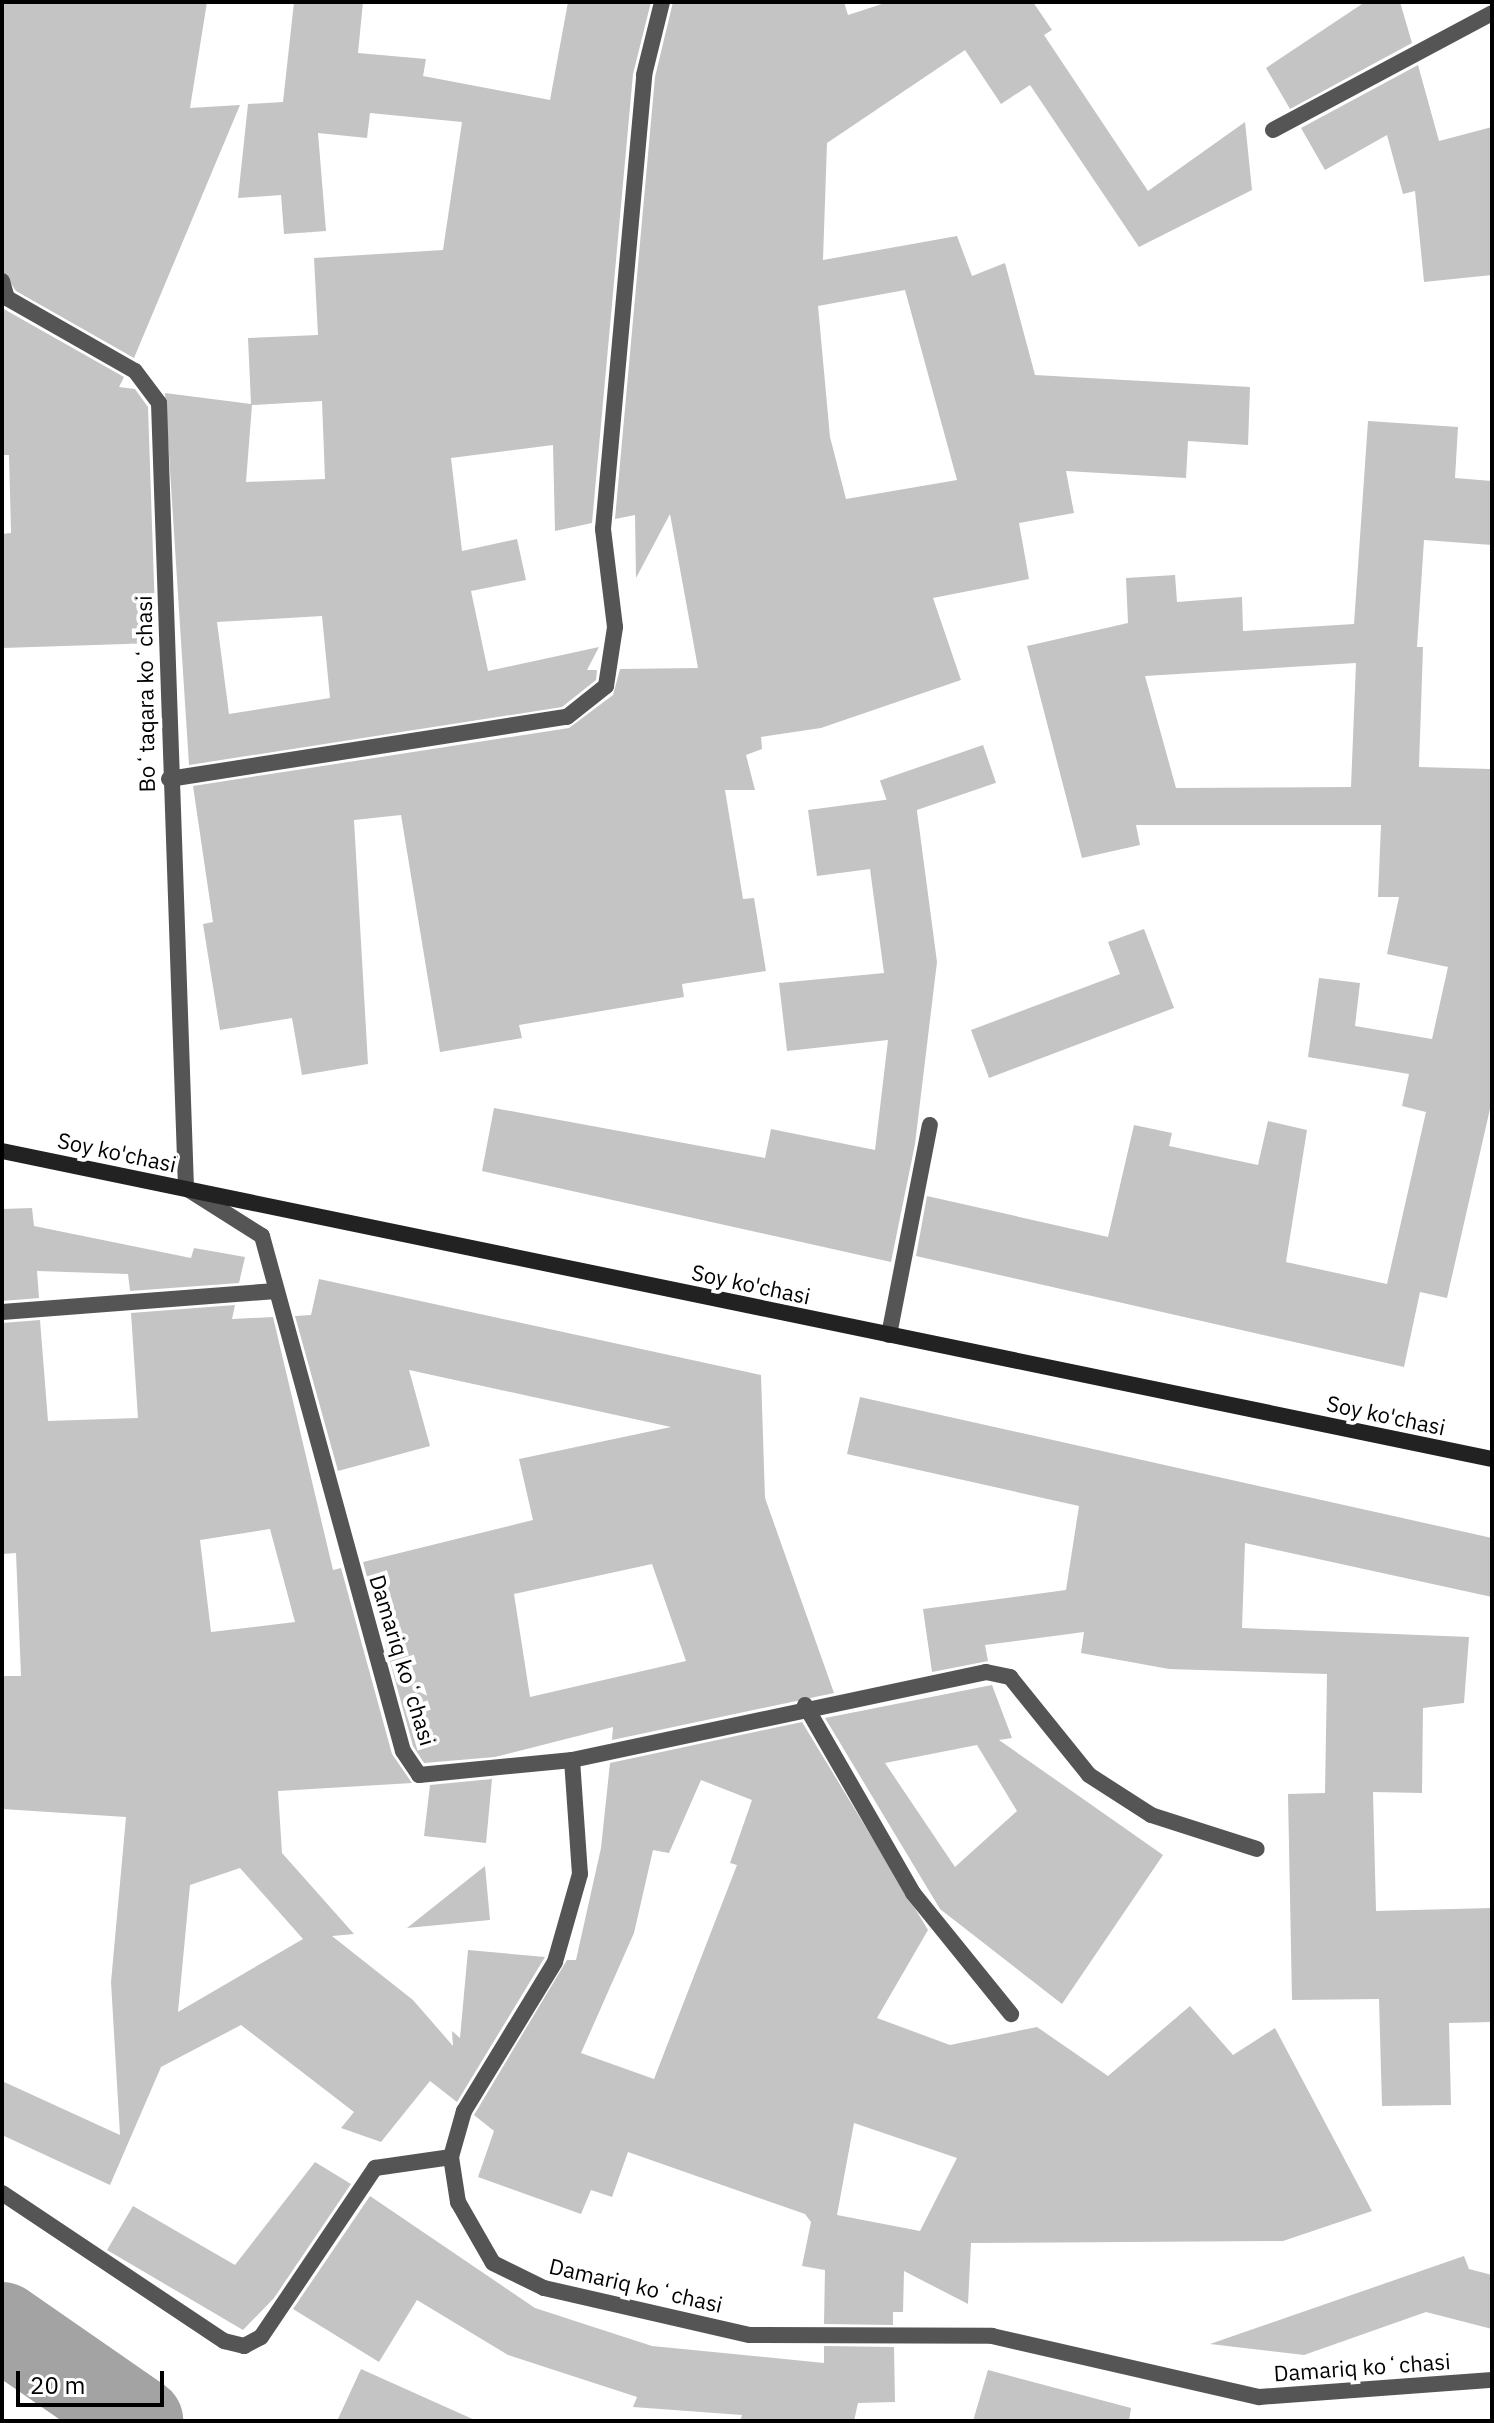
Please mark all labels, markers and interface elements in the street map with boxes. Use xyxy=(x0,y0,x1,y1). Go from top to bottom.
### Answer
street label: Boʻtaqara koʻchasi xyxy=(130,595,160,793)
street label: Soy ko'chasi xyxy=(55,1127,179,1177)
street label: Soy ko'chasi xyxy=(689,1259,813,1309)
street label: Soy ko'chasi xyxy=(1324,1390,1448,1440)
street label: Damariq koʻchasi xyxy=(364,1571,442,1749)
street label: Damariq koʻchasi xyxy=(547,2252,725,2318)
street label: Damariq koʻchasi xyxy=(1273,2348,1451,2386)
scale bar xyxy=(20,2355,168,2405)
text: 20 m xyxy=(30,2369,85,2401)

